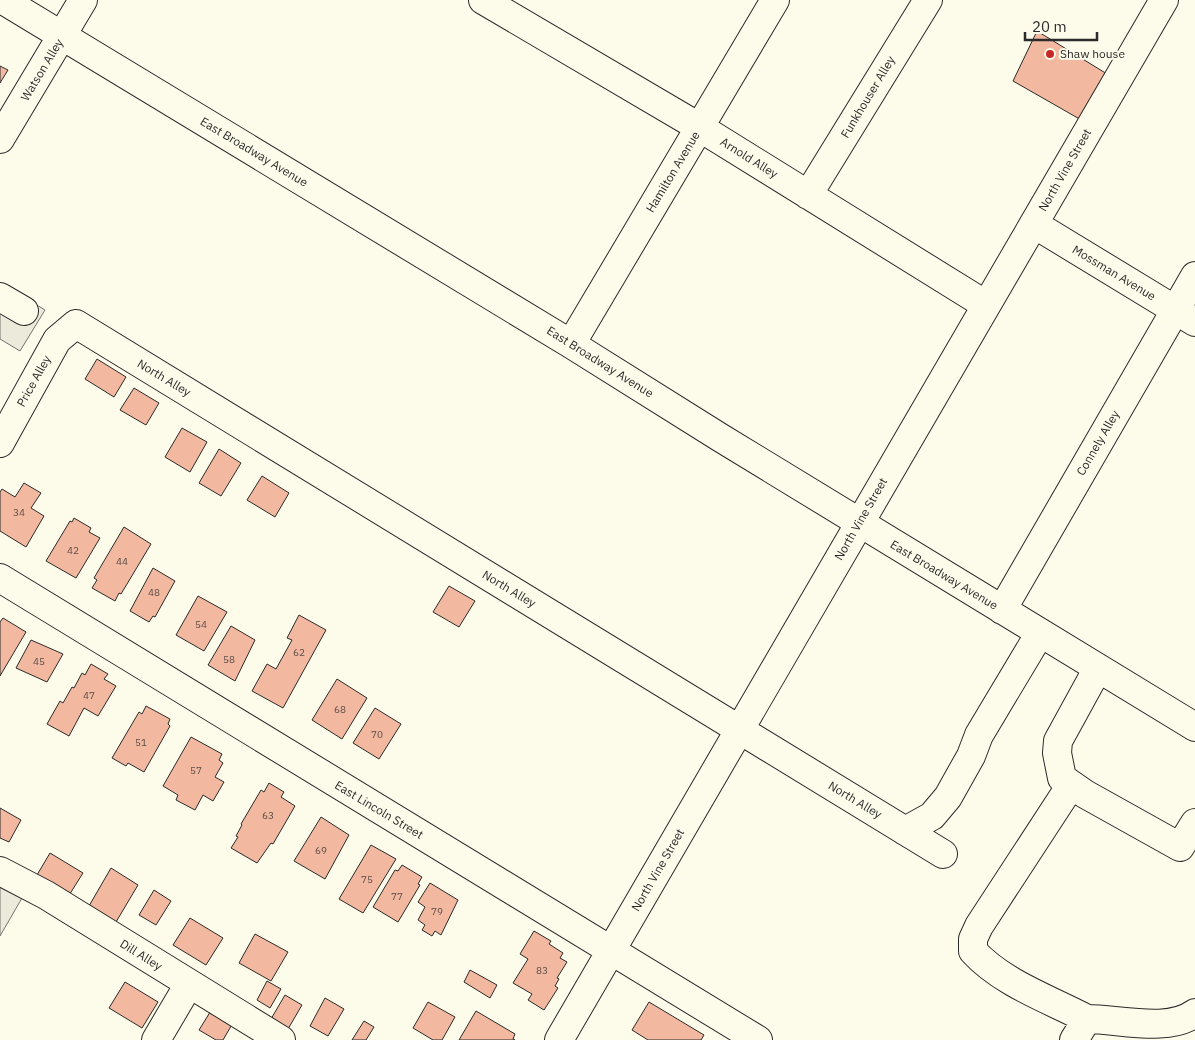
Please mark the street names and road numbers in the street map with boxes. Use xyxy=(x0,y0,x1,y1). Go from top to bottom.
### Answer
street label: Watson Alley xyxy=(17,36,66,104)
street label: Funkhouser Alley xyxy=(837,53,898,140)
street label: East Broadway Avenue xyxy=(198,114,311,190)
street label: North Vine Street xyxy=(1035,126,1094,214)
street label: Hamilton Avenue xyxy=(642,128,703,215)
street label: Arnold Alley xyxy=(718,134,781,181)
street label: Mossman Avenue xyxy=(1070,242,1159,304)
street label: East Broadway Avenue xyxy=(544,323,657,401)
street label: Price Alley xyxy=(13,352,54,409)
street label: North Alley xyxy=(135,356,194,400)
street label: Connely Alley xyxy=(1073,407,1122,478)
street label: North Vine Street xyxy=(831,475,890,563)
street label: East Broadway Avenue xyxy=(888,537,1001,613)
street label: North Alley xyxy=(480,567,539,611)
street label: East Lincoln Street xyxy=(332,777,426,842)
street label: North Alley xyxy=(826,778,885,822)
street label: North Vine Street xyxy=(628,826,687,914)
street label: Dill Alley xyxy=(117,936,165,973)

